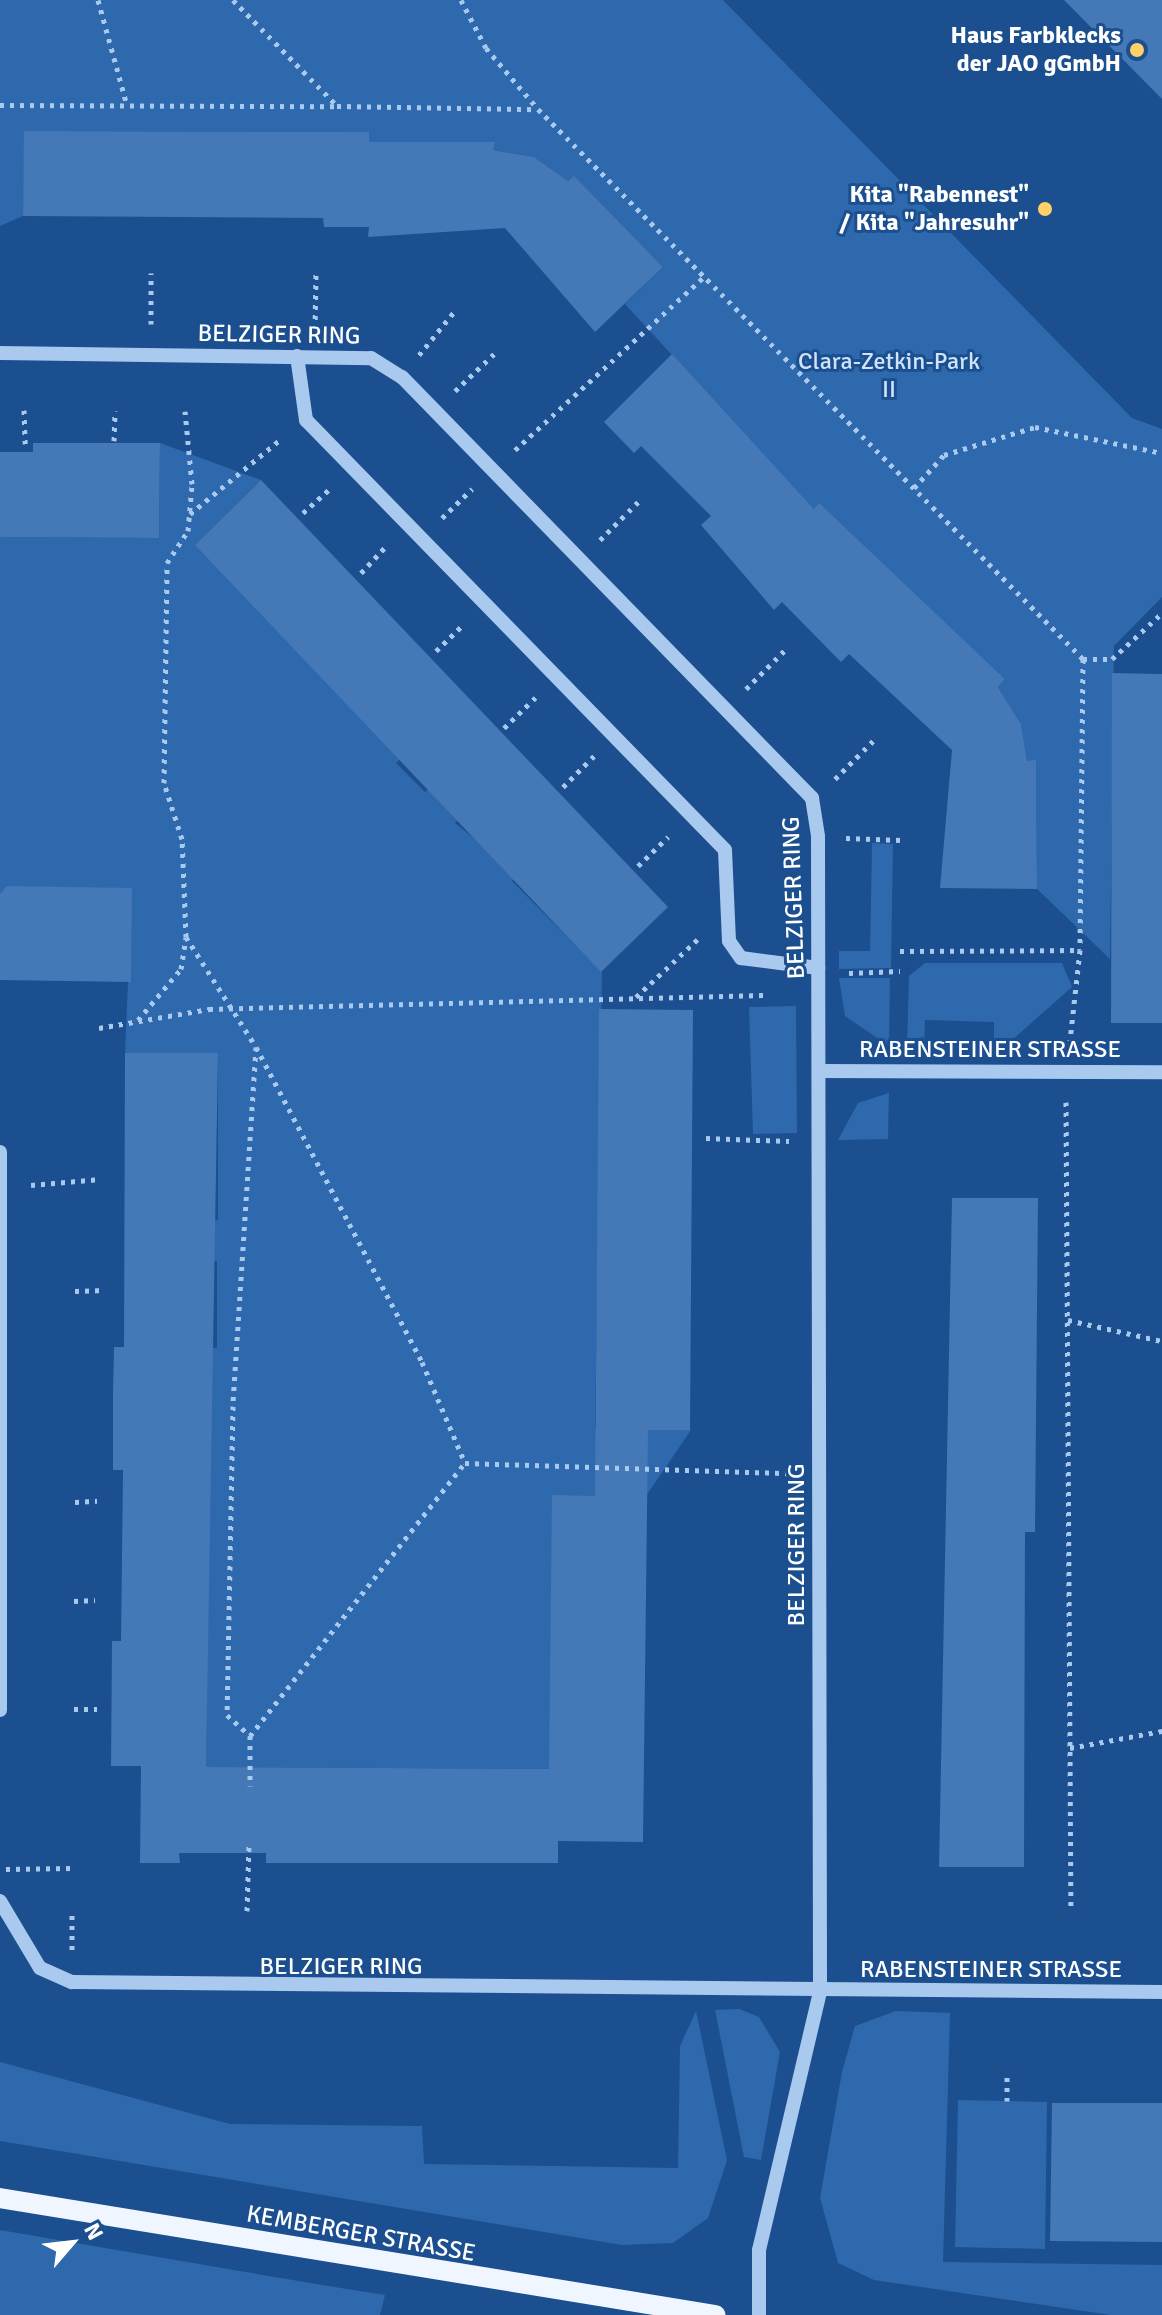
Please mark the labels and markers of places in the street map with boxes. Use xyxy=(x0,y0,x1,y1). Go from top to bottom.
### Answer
place label: Haus Farbklecks der JAO gGmbH xyxy=(950,22,1121,78)
marker: Haus Farbklecks der JAO gGmbH xyxy=(1128,41,1146,59)
place label: Kita "Rabennest" / Kita "Jahresuhr" xyxy=(839,181,1029,237)
marker: Kita "Rabennest" / Kita "Jahresuhr" xyxy=(1036,200,1054,218)

